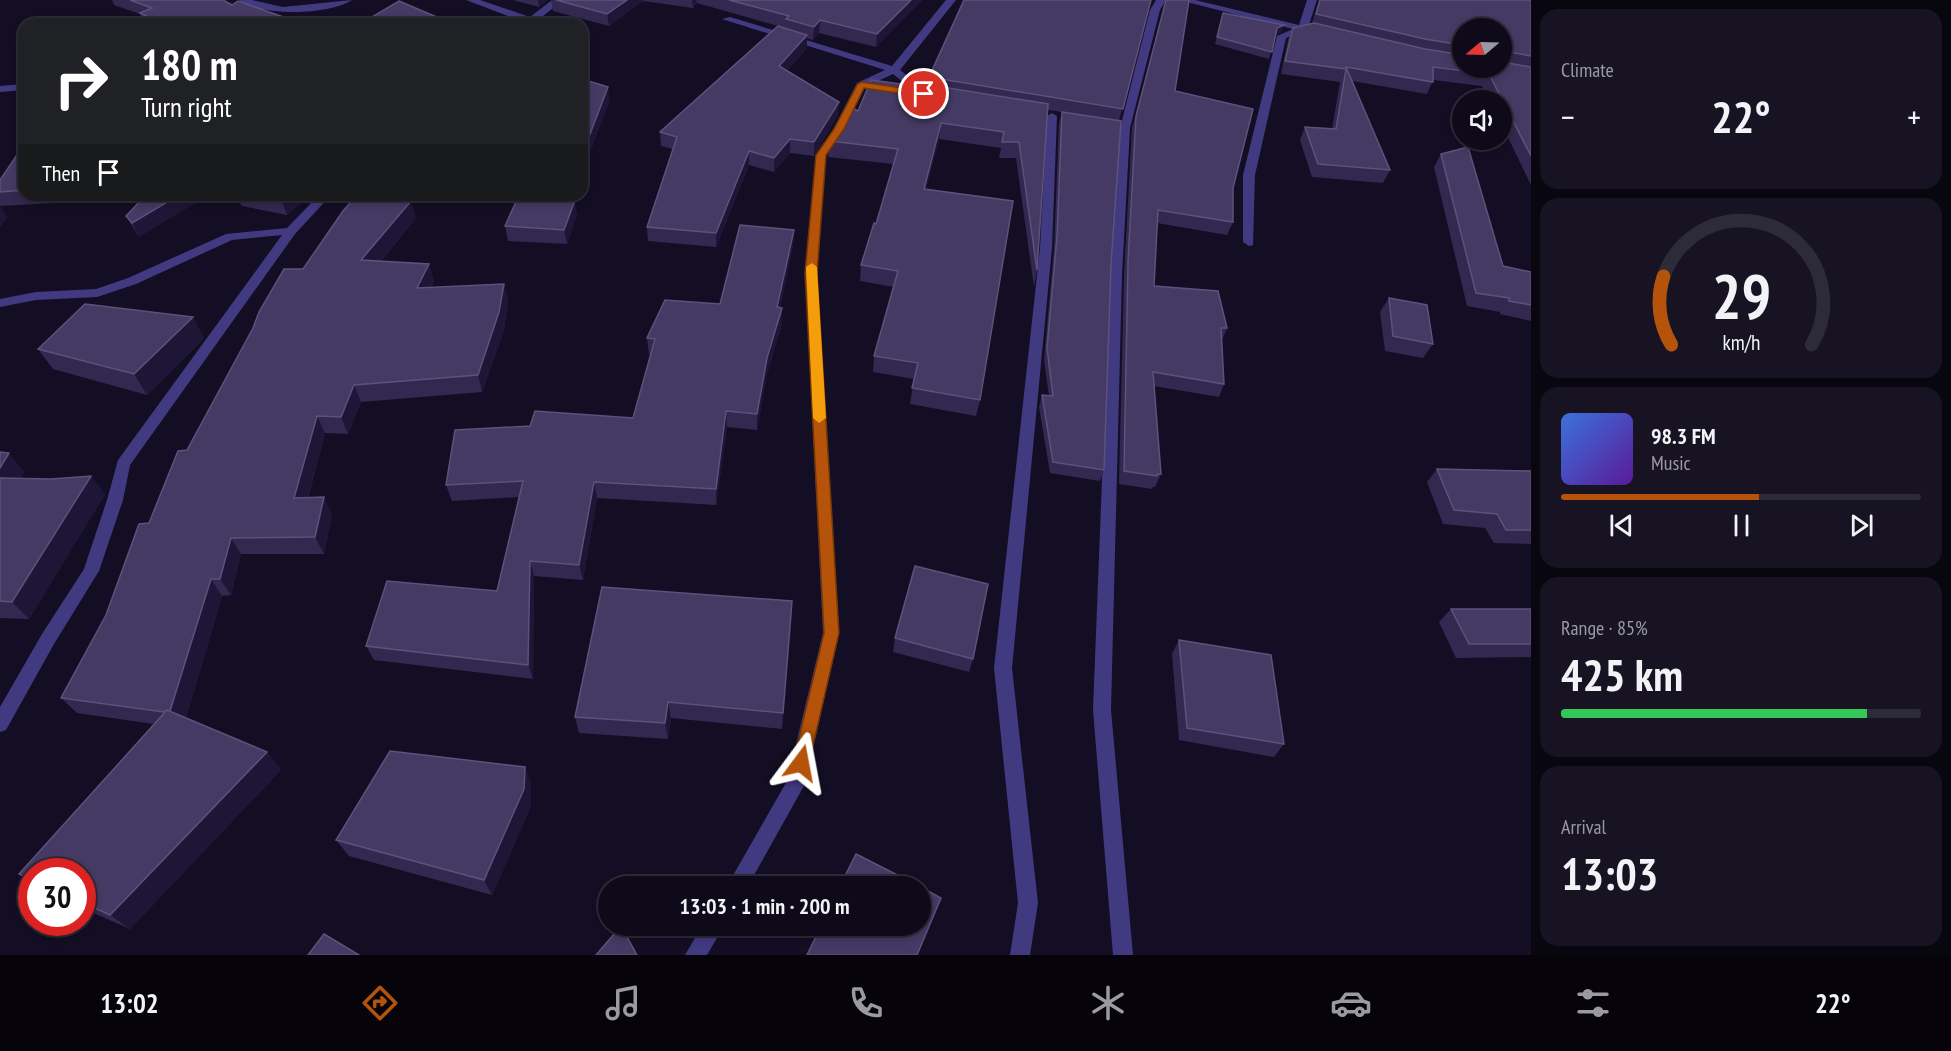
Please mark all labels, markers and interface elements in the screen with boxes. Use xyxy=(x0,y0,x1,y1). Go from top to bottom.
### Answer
north arrow xyxy=(1452,18,1512,78)
map controls xyxy=(1452,18,1512,150)
text: 180 m xyxy=(141,37,238,92)
icon: right xyxy=(42,42,120,120)
text: Climate xyxy=(1561,57,1614,83)
pin xyxy=(898,68,949,119)
icon: arrive xyxy=(907,77,940,110)
text: 22° xyxy=(1711,87,1771,145)
text: Turn right xyxy=(141,90,232,124)
button: sound xyxy=(1452,90,1512,150)
text: − xyxy=(1561,95,1575,138)
text: + xyxy=(1907,95,1921,138)
icon: arrive xyxy=(92,156,125,189)
text: Then xyxy=(42,159,80,187)
text: 29 xyxy=(1711,255,1771,336)
text: km/h xyxy=(1722,329,1760,357)
text: 98.3 FM xyxy=(1651,422,1716,450)
text: Music xyxy=(1651,450,1691,476)
icon: previous xyxy=(1605,509,1638,542)
icon: pause xyxy=(1725,509,1758,542)
icon: next xyxy=(1845,509,1878,542)
text: Range · 85% xyxy=(1561,615,1648,641)
text: 425 km xyxy=(1561,645,1683,703)
position arrow xyxy=(769,731,833,795)
text: Arrival xyxy=(1561,814,1606,840)
text: 13:03 xyxy=(1561,844,1658,902)
speed limit sign: 30 xyxy=(18,858,96,936)
text: 13:03 · 1 min · 200 m xyxy=(679,892,850,920)
icon: directions xyxy=(359,982,401,1024)
icon: music xyxy=(602,982,644,1024)
icon: phone xyxy=(845,982,887,1024)
icon: climate xyxy=(1087,982,1129,1024)
icon: car xyxy=(1330,982,1372,1024)
icon: filters xyxy=(1572,982,1614,1024)
text: 13:02 xyxy=(100,986,159,1020)
text: 22° xyxy=(1815,986,1851,1020)

